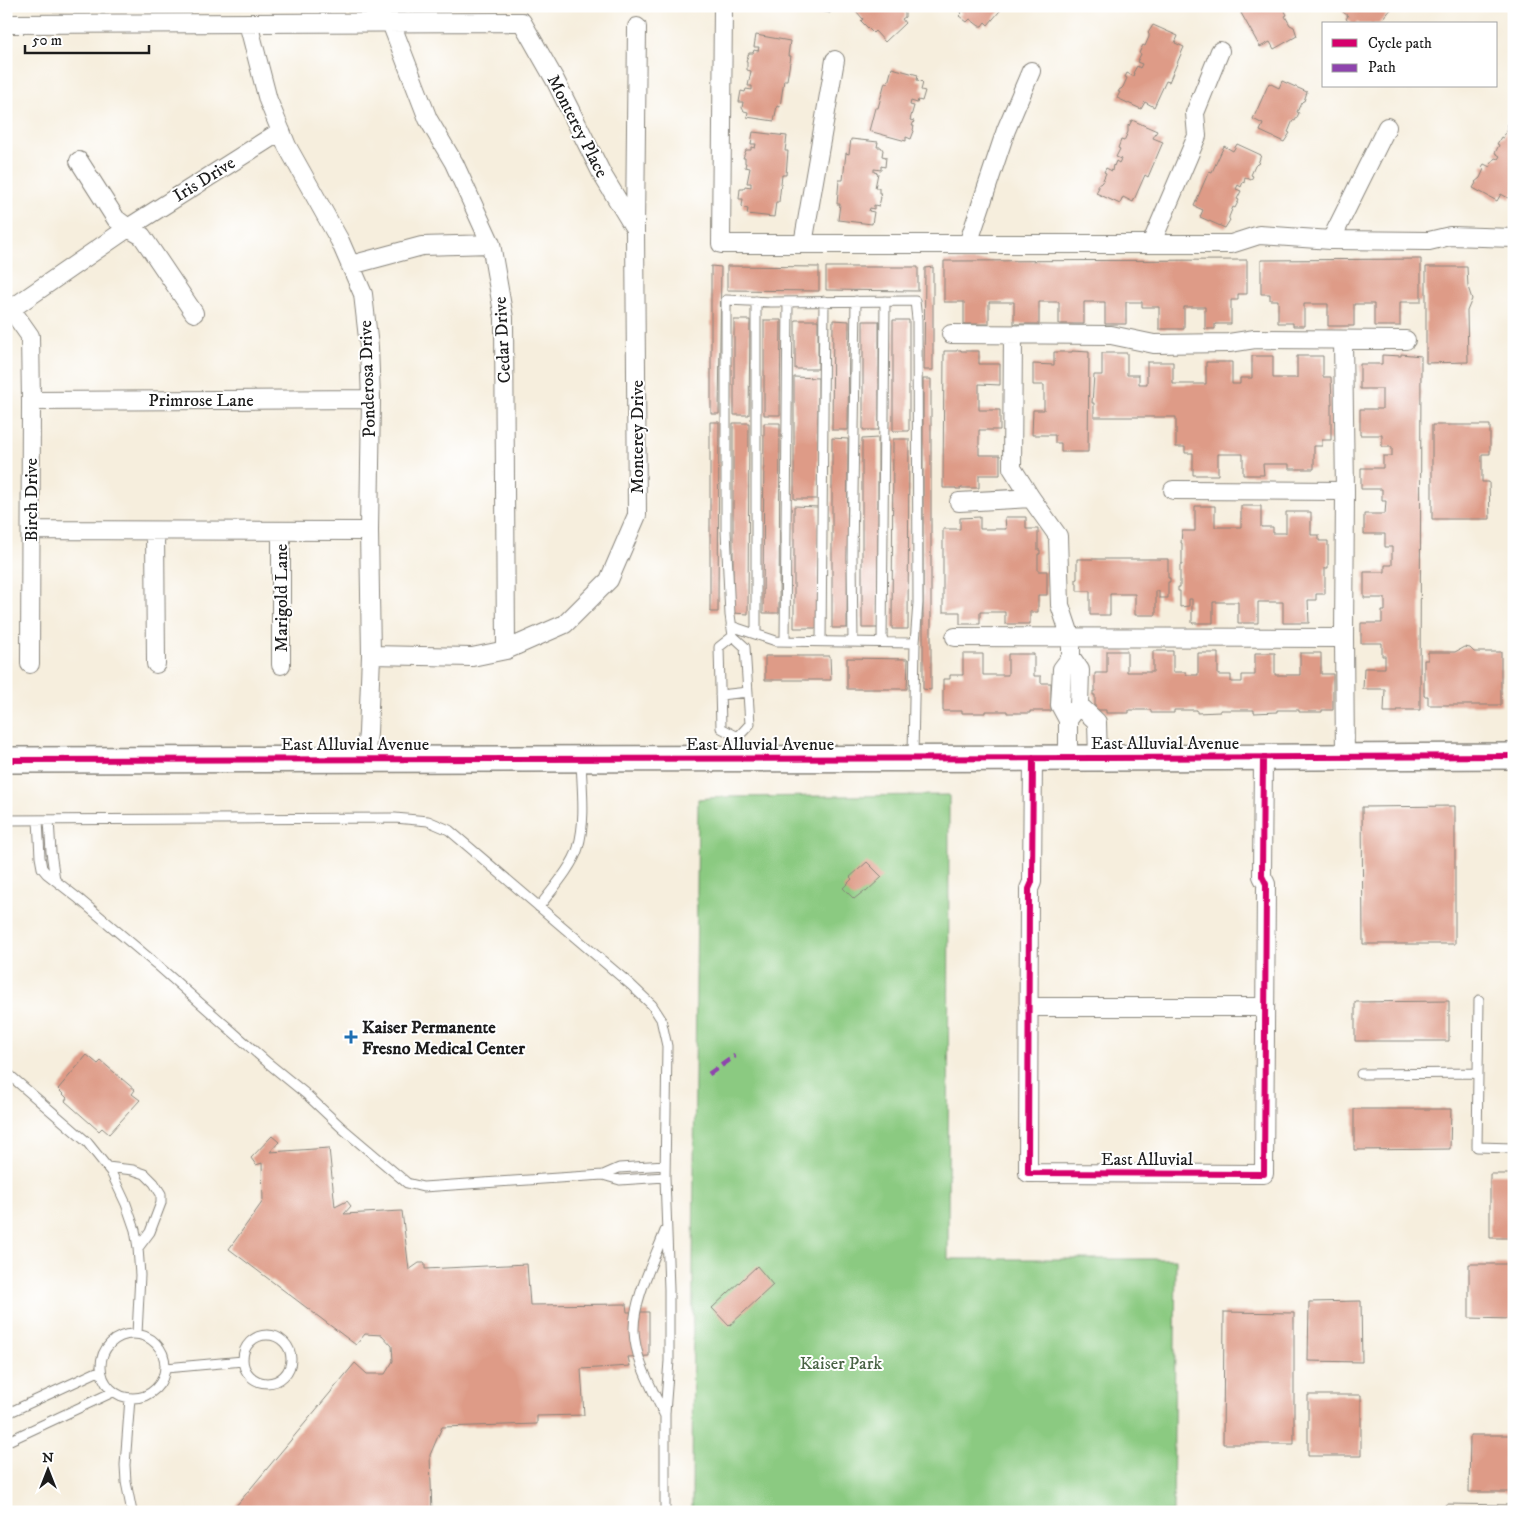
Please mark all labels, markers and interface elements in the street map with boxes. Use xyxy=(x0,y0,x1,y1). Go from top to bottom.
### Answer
scale bar xyxy=(25,22,149,54)
legend xyxy=(1322,22,1498,88)
text: 50 m xyxy=(32,31,62,50)
text: Cycle path xyxy=(1368,34,1432,53)
text: Path xyxy=(1368,58,1396,77)
street label: Monterey Place xyxy=(542,71,612,182)
street label: Iris Drive xyxy=(170,152,239,207)
street label: Cedar Drive xyxy=(490,296,516,384)
street label: Ponderosa Drive xyxy=(355,320,381,438)
street label: Monterey Drive xyxy=(627,380,649,494)
street label: Primrose Lane xyxy=(148,390,254,412)
street label: Birch Drive xyxy=(21,458,43,542)
street label: Marigold Lane xyxy=(271,544,293,652)
street label: East Alluvial Avenue xyxy=(1091,733,1239,755)
street label: East Alluvial Avenue xyxy=(281,734,429,756)
street label: East Alluvial Avenue xyxy=(686,734,834,756)
place label: Kaiser Permanente Fresno Medical Center xyxy=(362,1017,525,1060)
marker: Kaiser Permanente Fresno Medical Center xyxy=(344,1030,358,1044)
street label: East Alluvial xyxy=(1101,1149,1194,1171)
park label: Kaiser Park xyxy=(800,1353,882,1375)
north arrow xyxy=(22,1446,72,1496)
text: N xyxy=(42,1449,54,1467)

